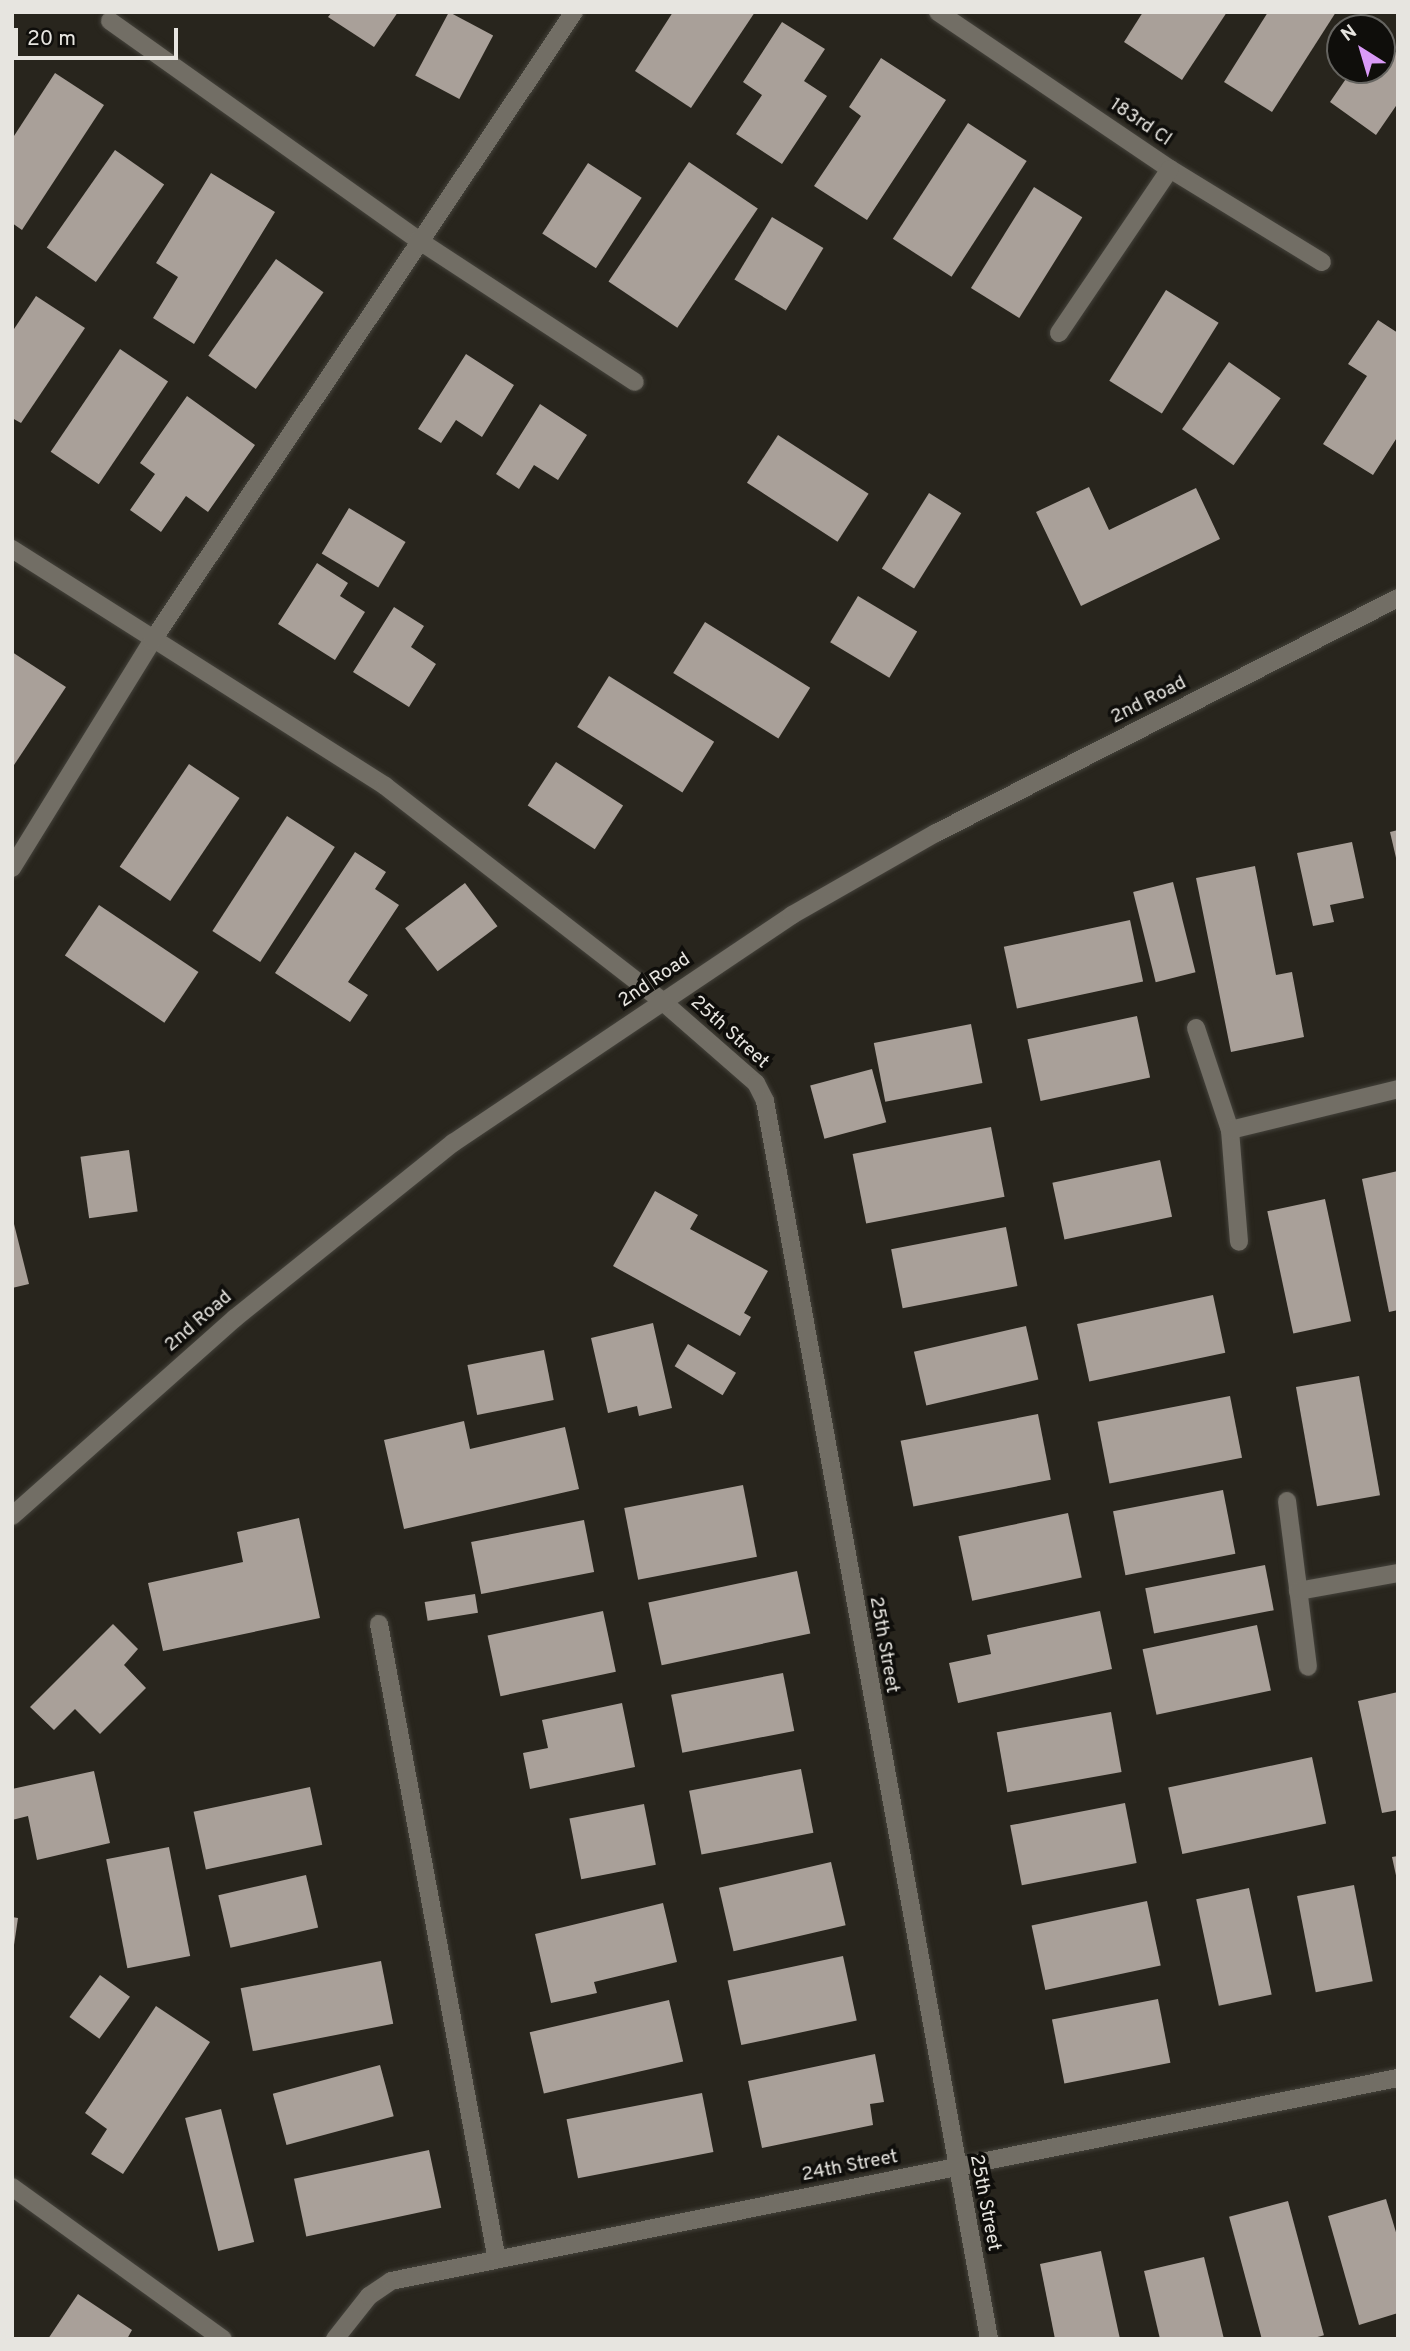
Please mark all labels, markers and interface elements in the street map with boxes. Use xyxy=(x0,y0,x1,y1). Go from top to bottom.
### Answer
scale bar xyxy=(18,14,182,58)
north arrow xyxy=(1326,14,1396,84)
text: N xyxy=(1337,20,1362,48)
text: 20 m xyxy=(27,26,76,53)
street label: 183rd Cl xyxy=(1105,94,1175,152)
street label: 2nd Road xyxy=(1107,672,1191,730)
street label: 2nd Road xyxy=(615,949,695,1013)
street label: 25th Street xyxy=(685,992,773,1074)
street label: 2nd Road xyxy=(161,1287,237,1357)
street label: 25th Street xyxy=(863,1595,903,1695)
street label: 24th Street xyxy=(800,2147,900,2187)
street label: 25th Street xyxy=(963,2153,1005,2253)

